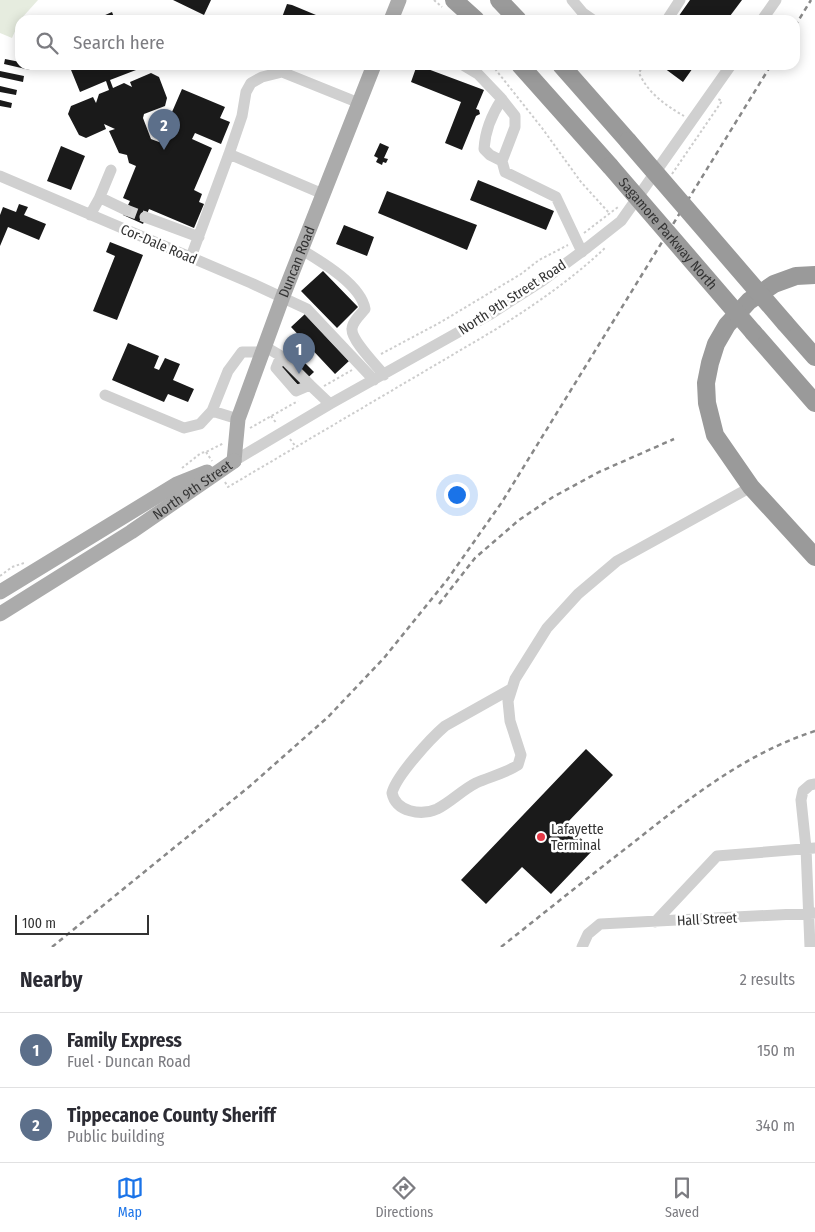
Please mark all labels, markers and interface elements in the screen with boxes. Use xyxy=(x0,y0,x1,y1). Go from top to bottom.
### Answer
search box xyxy=(15,15,800,70)
icon: search xyxy=(33,29,61,57)
text: Search here xyxy=(73,31,165,54)
pin: 2 xyxy=(148,109,180,150)
street label: Sagamore Parkway North xyxy=(615,174,721,293)
street label: Cor-Dale Road xyxy=(118,221,200,268)
street label: Duncan Road xyxy=(275,224,319,300)
street label: North 9th Street Road xyxy=(455,256,569,339)
pin: 1 xyxy=(283,333,315,374)
street label: North 9th Street xyxy=(150,457,236,523)
your location xyxy=(444,482,470,508)
place label: Lafayette Terminal xyxy=(551,821,604,854)
marker: Lafayette Terminal xyxy=(535,831,547,843)
street label: Hall Street xyxy=(676,909,738,930)
scale bar xyxy=(15,912,149,935)
text: 100 m xyxy=(22,915,56,932)
text: Nearby xyxy=(20,967,82,993)
text: 2 results xyxy=(740,970,795,989)
text: Family Express xyxy=(67,1029,182,1052)
text: 1 xyxy=(33,1041,39,1060)
text: 150 m xyxy=(757,1041,795,1060)
text: Fuel · Duncan Road xyxy=(67,1052,191,1071)
text: Tippecanoe County Sheriff xyxy=(67,1104,276,1127)
text: 2 xyxy=(32,1116,40,1135)
text: 340 m xyxy=(756,1116,795,1135)
text: Public building xyxy=(67,1127,164,1146)
tab: Map xyxy=(116,1174,144,1221)
tab: Directions xyxy=(375,1174,433,1221)
tab: Saved xyxy=(665,1174,699,1221)

